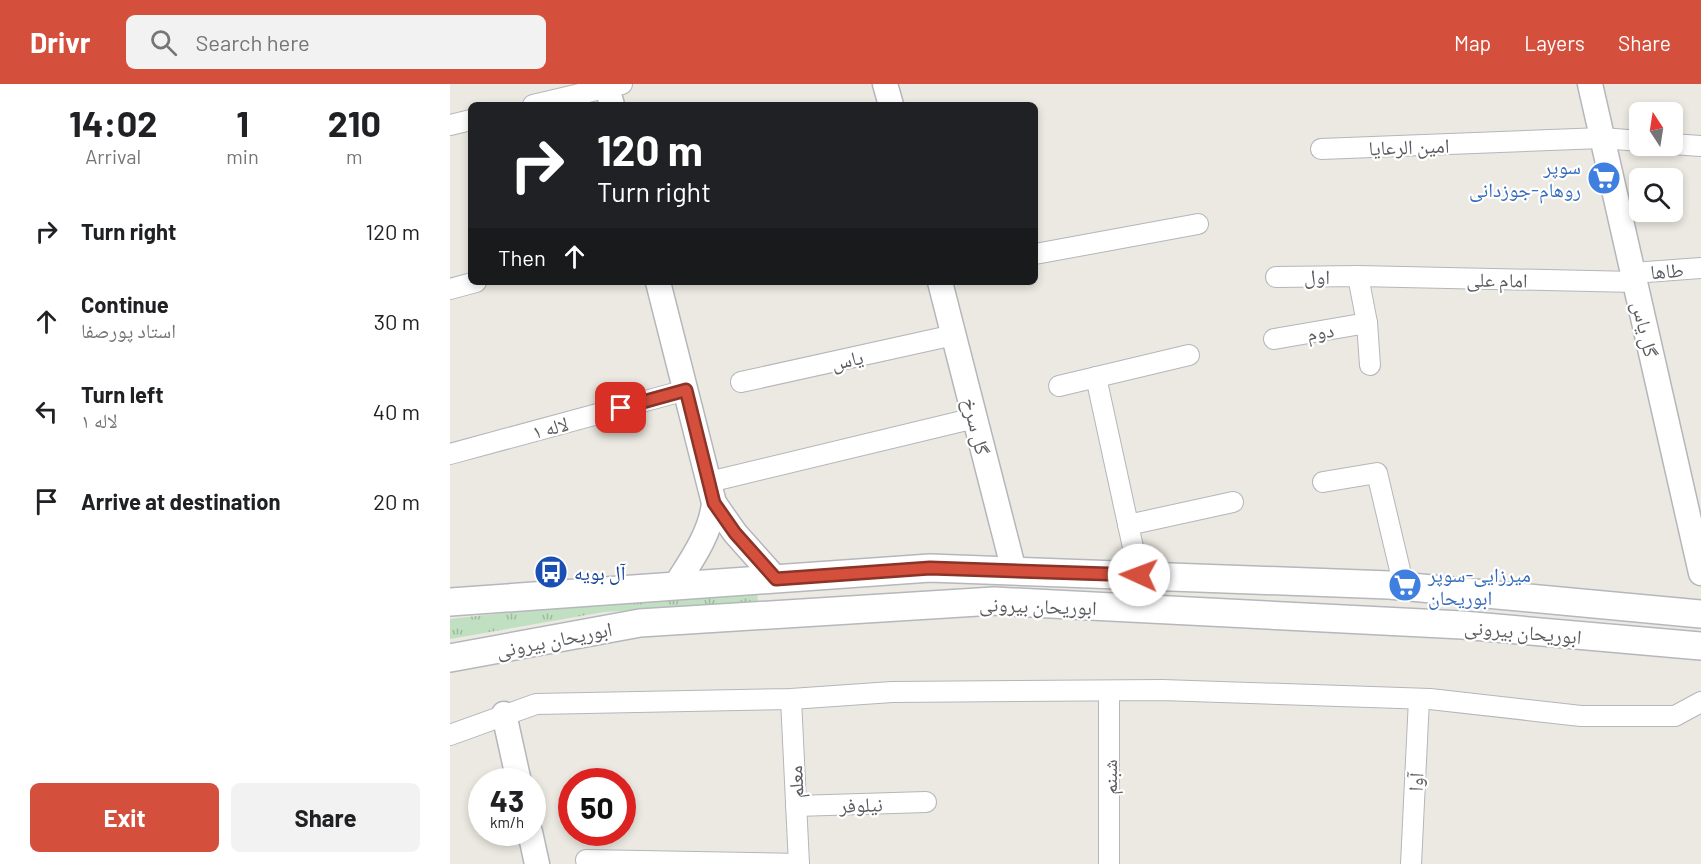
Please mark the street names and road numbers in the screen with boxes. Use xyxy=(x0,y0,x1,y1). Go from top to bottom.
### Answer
street label: امین الرعایا xyxy=(1368,133,1450,160)
street label: طاها xyxy=(1649,257,1685,283)
street label: اول xyxy=(1304,264,1330,289)
street label: امام علی xyxy=(1466,266,1528,295)
street label: گل یاس xyxy=(1627,299,1664,359)
street label: دوم xyxy=(1304,317,1336,348)
street label: یاس xyxy=(829,344,865,375)
street label: گل سرخ xyxy=(956,395,996,458)
street label: لاله ۱ xyxy=(529,411,571,443)
street label: ابوریحان بیرونی xyxy=(979,591,1097,620)
street label: ابوریحان بیرونی xyxy=(1463,614,1583,649)
street label: ابوریحان بیرونی xyxy=(494,616,614,663)
street label: شبنم xyxy=(1097,759,1124,795)
street label: معلم xyxy=(782,765,811,799)
street label: آوا xyxy=(1403,771,1428,792)
street label: نیلوفر xyxy=(838,791,883,817)

